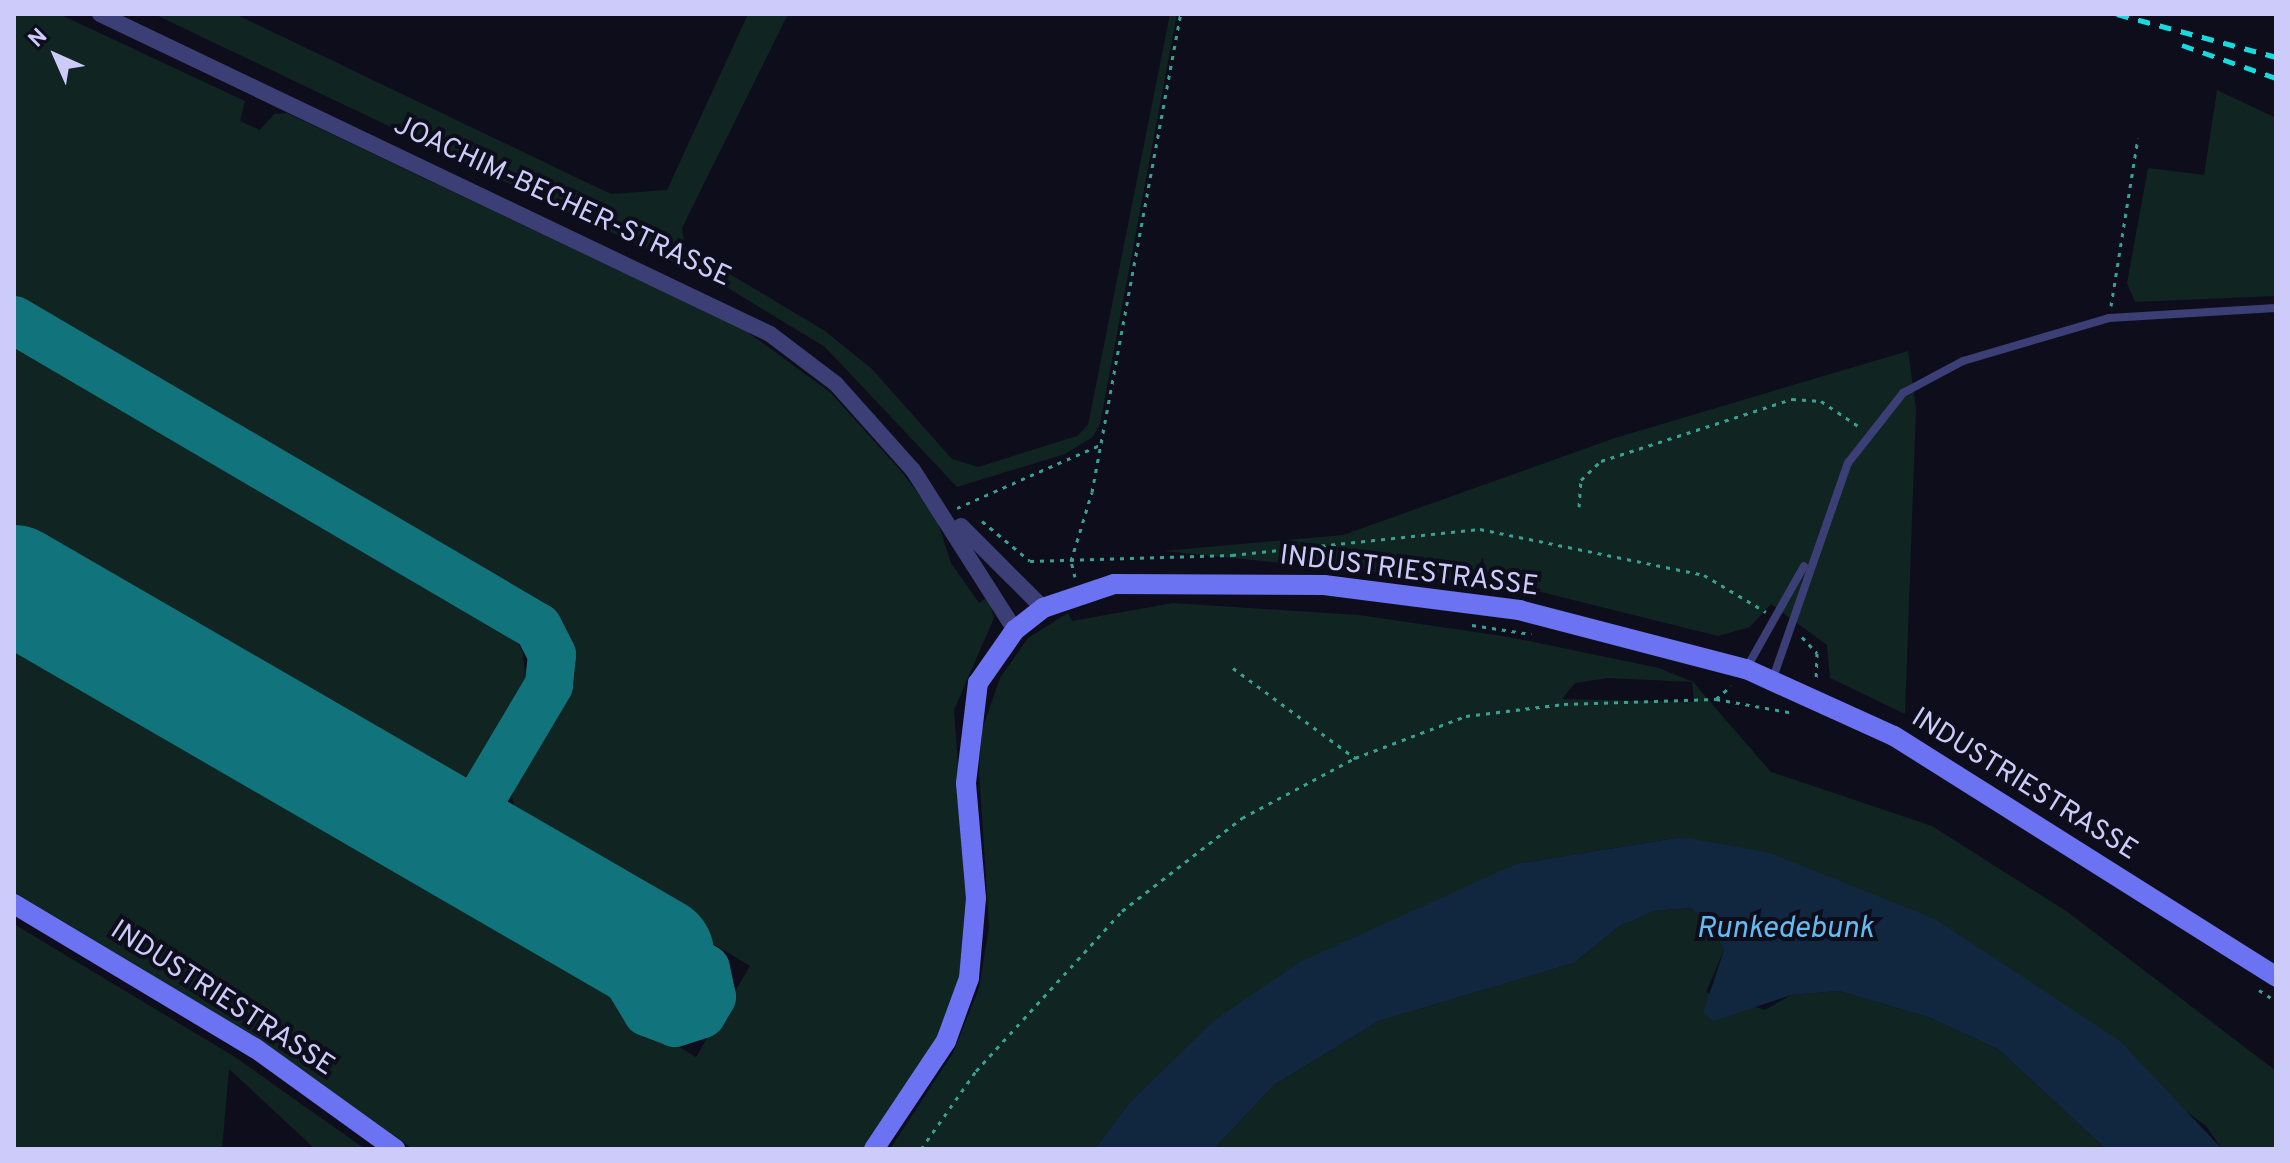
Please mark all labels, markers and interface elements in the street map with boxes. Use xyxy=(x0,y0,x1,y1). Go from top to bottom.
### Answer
north arrow xyxy=(16,16,96,96)
text: N xyxy=(24,24,54,54)
street label: JOACHIM-BECHER-STRASSE xyxy=(388,109,736,295)
street label: INDUSTRIESTRASSE xyxy=(1278,539,1540,605)
street label: INDUSTRIESTRASSE xyxy=(1905,702,2143,868)
water label: Runkedebunk xyxy=(1696,912,1874,948)
street label: INDUSTRIESTRASSE xyxy=(104,914,340,1084)

